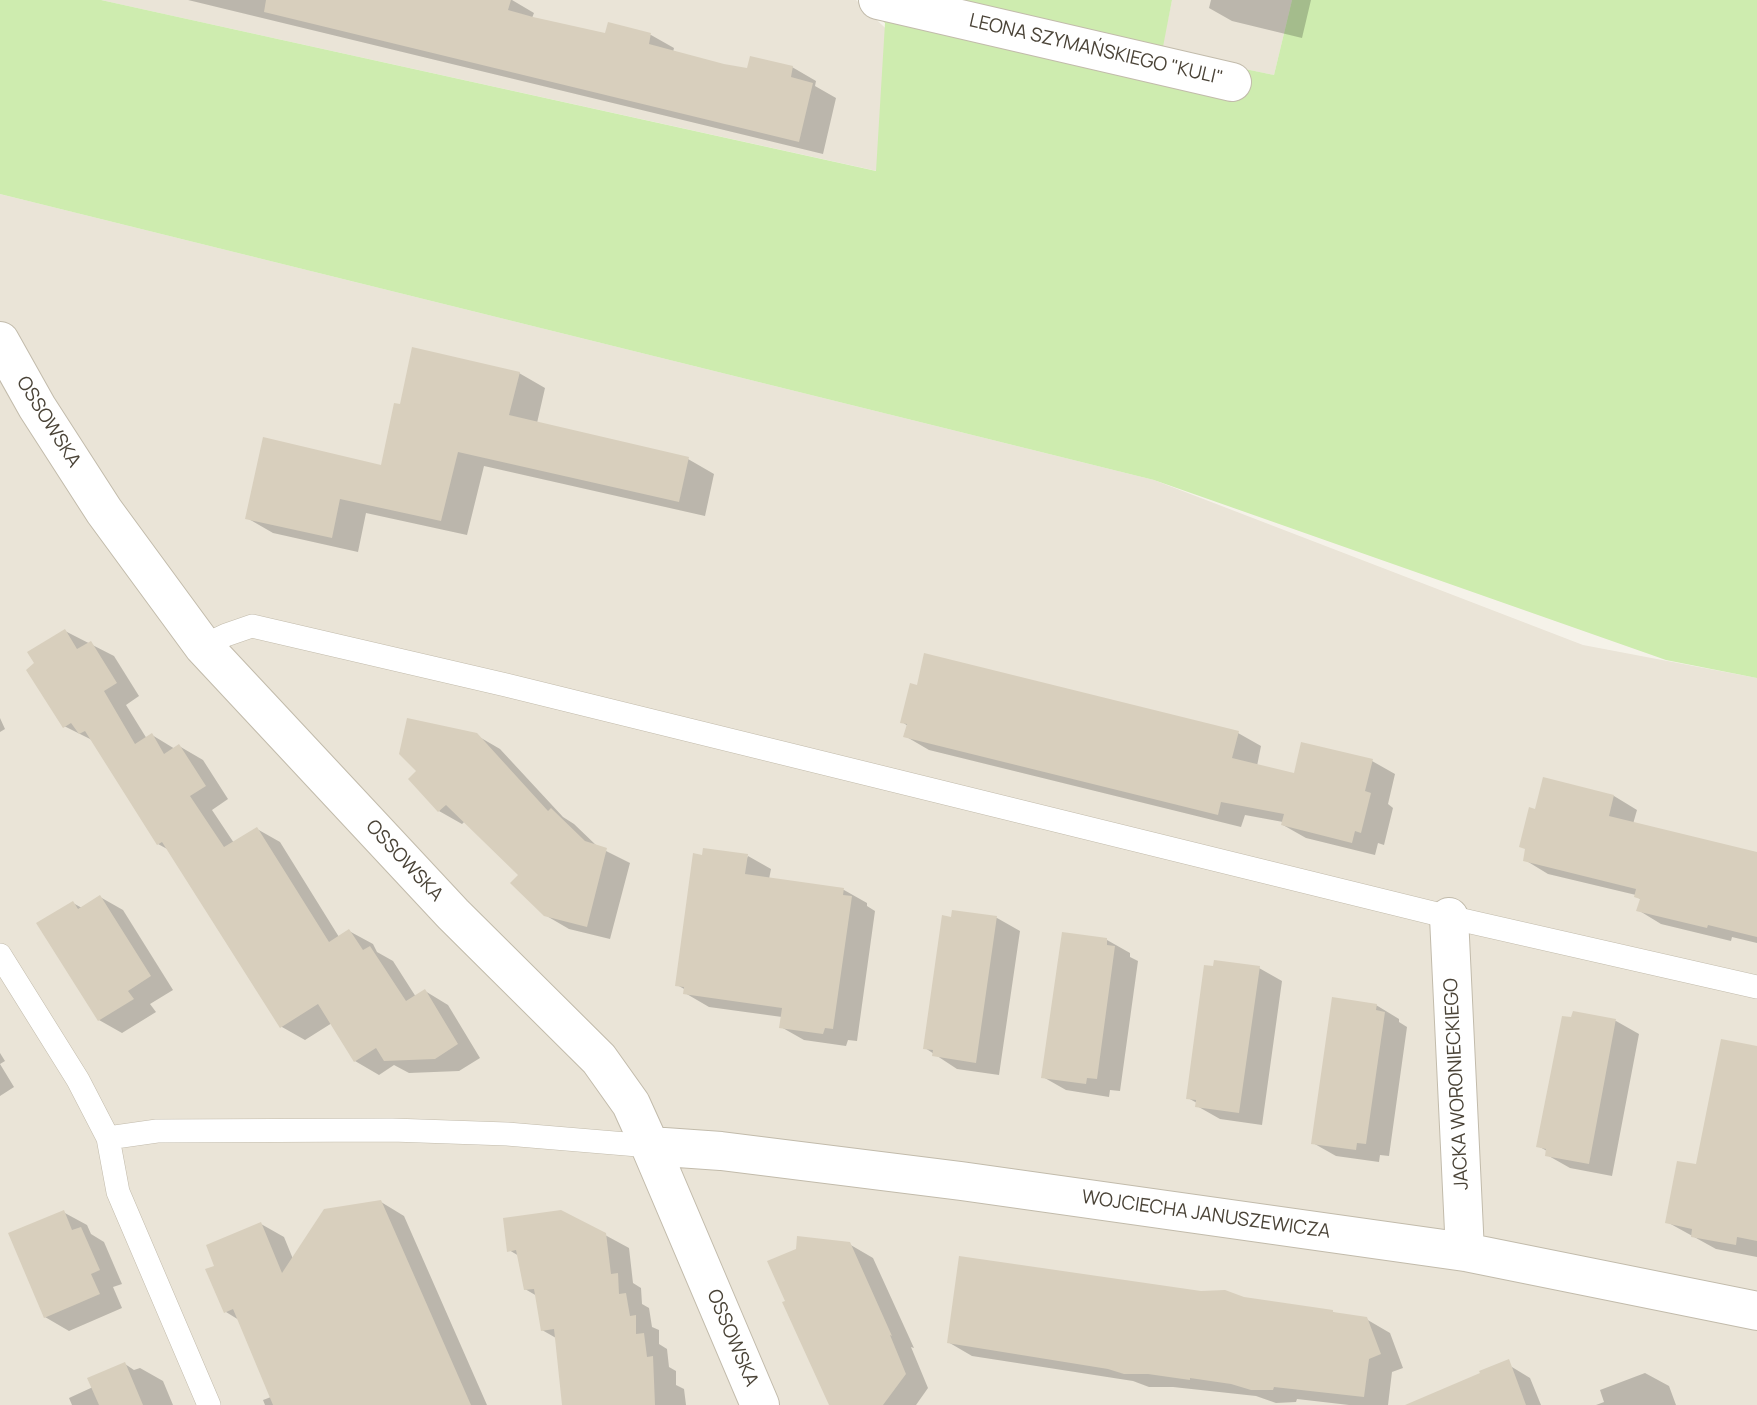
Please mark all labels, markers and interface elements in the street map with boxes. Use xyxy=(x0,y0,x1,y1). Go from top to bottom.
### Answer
street label: LEONA SZYMAŃSKIEGO "KULI" xyxy=(967,10,1225,90)
street label: OSSOWSKA xyxy=(11,372,85,472)
street label: OSSOWSKA xyxy=(361,816,447,906)
street label: JACKA WORONIECKIEGO xyxy=(1440,977,1474,1191)
street label: WOJCIECHA JANUSZEWICZA xyxy=(1080,1186,1332,1244)
street label: OSSOWSKA xyxy=(701,1286,763,1390)

